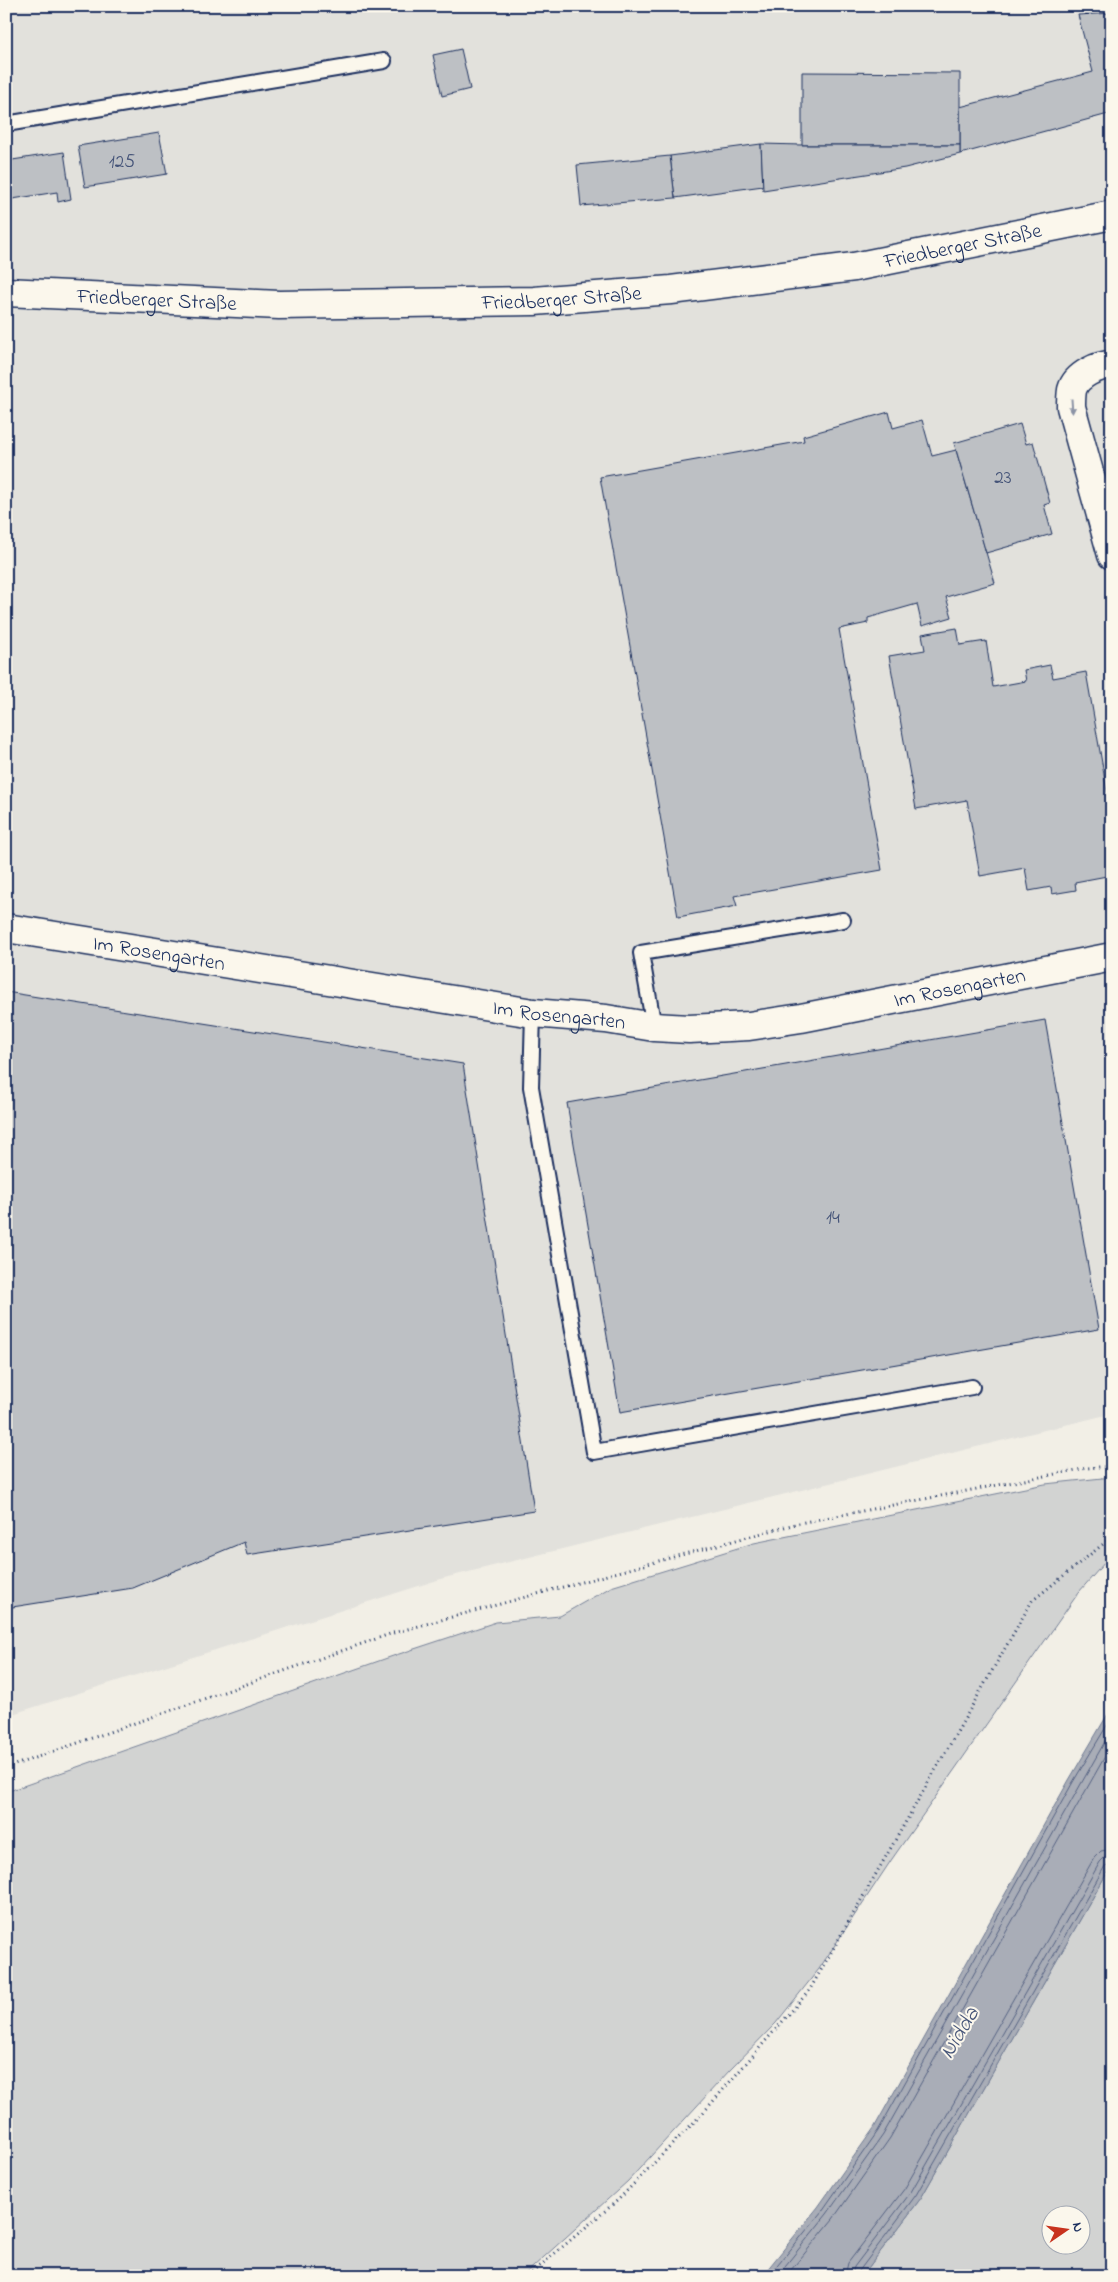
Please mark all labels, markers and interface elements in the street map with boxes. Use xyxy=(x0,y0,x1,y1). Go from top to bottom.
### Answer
house number: 125 xyxy=(109,149,135,176)
street label: Friedberger Straße xyxy=(881,216,1045,278)
street label: Friedberger Straße xyxy=(480,279,643,319)
street label: Friedberger Straße xyxy=(75,282,238,320)
one-way arrow xyxy=(1069,398,1077,414)
house number: 23 xyxy=(994,465,1012,492)
street label: Im Rosengarten xyxy=(90,929,227,980)
street label: Im Rosengarten xyxy=(891,961,1028,1016)
street label: Im Rosengarten xyxy=(490,994,628,1039)
house number: 14 xyxy=(826,1205,840,1232)
water label: Nidda xyxy=(933,2001,989,2066)
north arrow xyxy=(1040,2204,1090,2254)
text: N xyxy=(1066,2220,1088,2234)

